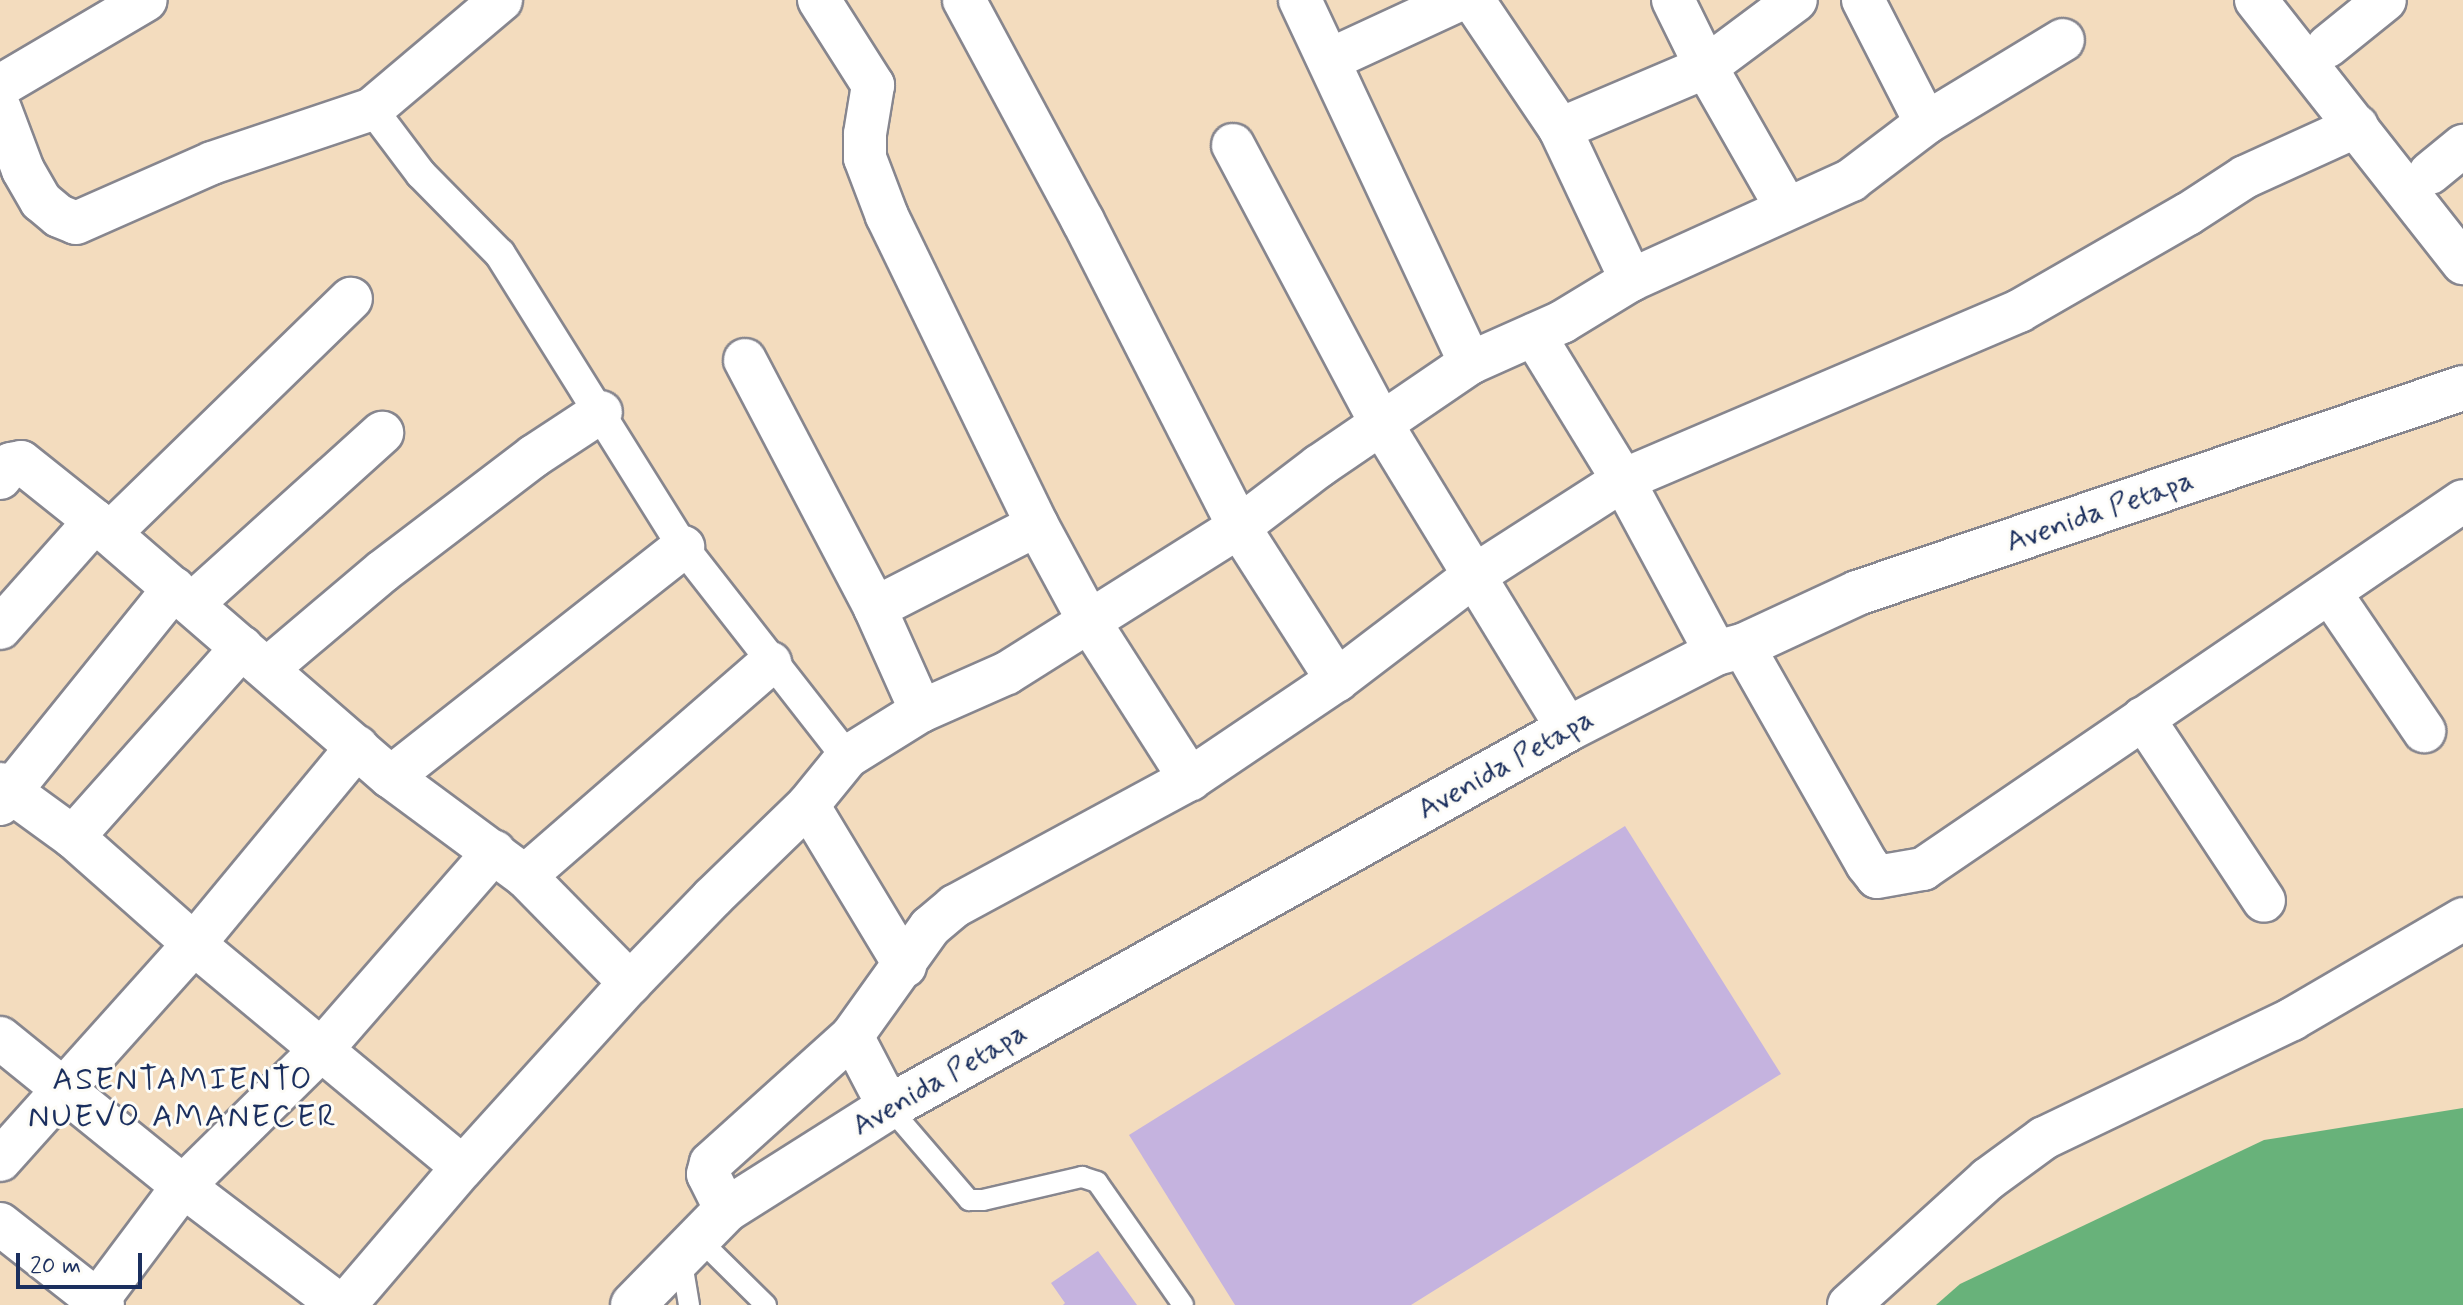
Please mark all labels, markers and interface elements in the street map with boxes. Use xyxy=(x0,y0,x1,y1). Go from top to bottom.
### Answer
street label: Avenida Petapa xyxy=(2003,464,2197,560)
street label: Avenida Petapa xyxy=(1413,703,1599,827)
street label: Avenida Petapa xyxy=(848,1016,1032,1144)
district label: ASENTAMIENTO NUEVO AMANECER xyxy=(28,1062,338,1137)
scale bar xyxy=(20,1237,146,1287)
text: 20 m xyxy=(30,1251,81,1282)

